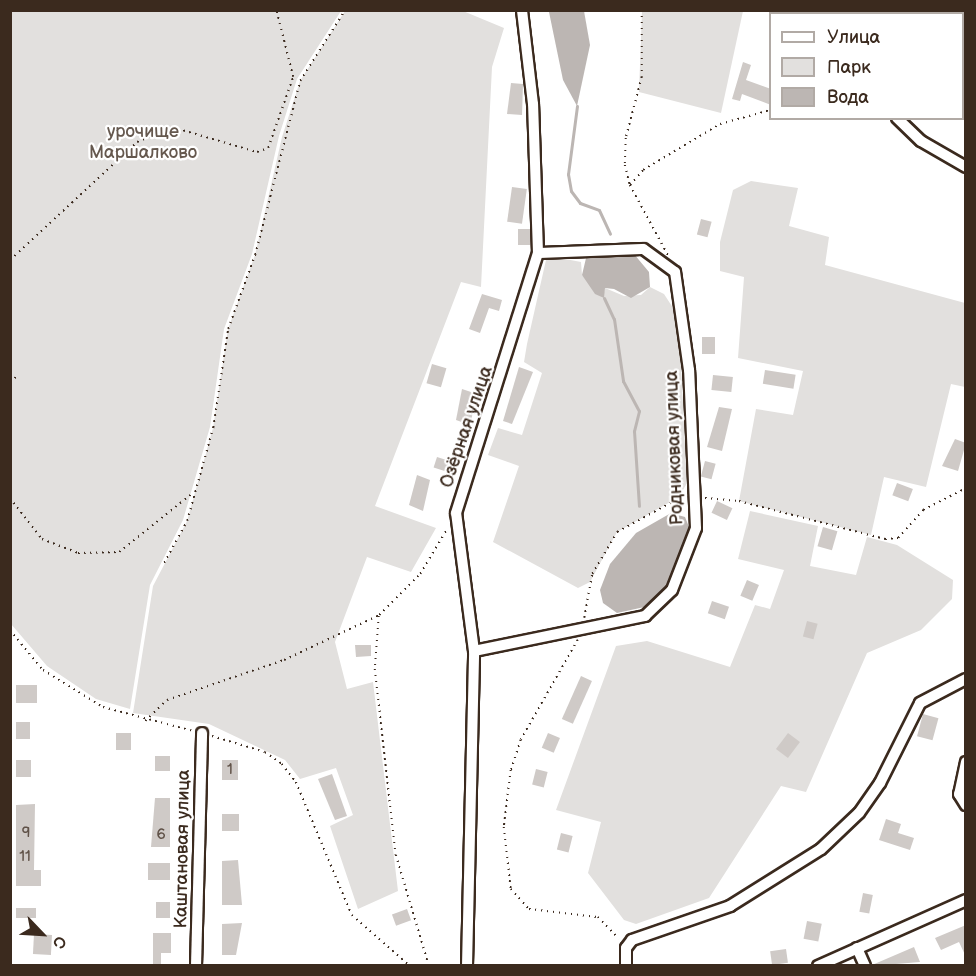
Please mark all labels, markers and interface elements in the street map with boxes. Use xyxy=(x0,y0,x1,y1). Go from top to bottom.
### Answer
legend xyxy=(769,12,964,120)
text: Улица xyxy=(827,27,880,48)
text: Парк xyxy=(827,57,871,78)
text: Вода xyxy=(827,87,869,108)
park label: урочище Маршалково xyxy=(89,122,197,164)
street label: Озёрная улица xyxy=(436,363,498,491)
street label: Родниковая улица xyxy=(662,370,688,526)
house number: 1 xyxy=(227,761,233,779)
street label: Каштановая улица xyxy=(171,769,195,929)
house number: 9 xyxy=(22,824,30,842)
house number: 6 xyxy=(156,826,166,844)
house number: 11 xyxy=(19,848,31,866)
north arrow xyxy=(12,904,72,964)
text: С xyxy=(48,933,70,951)

